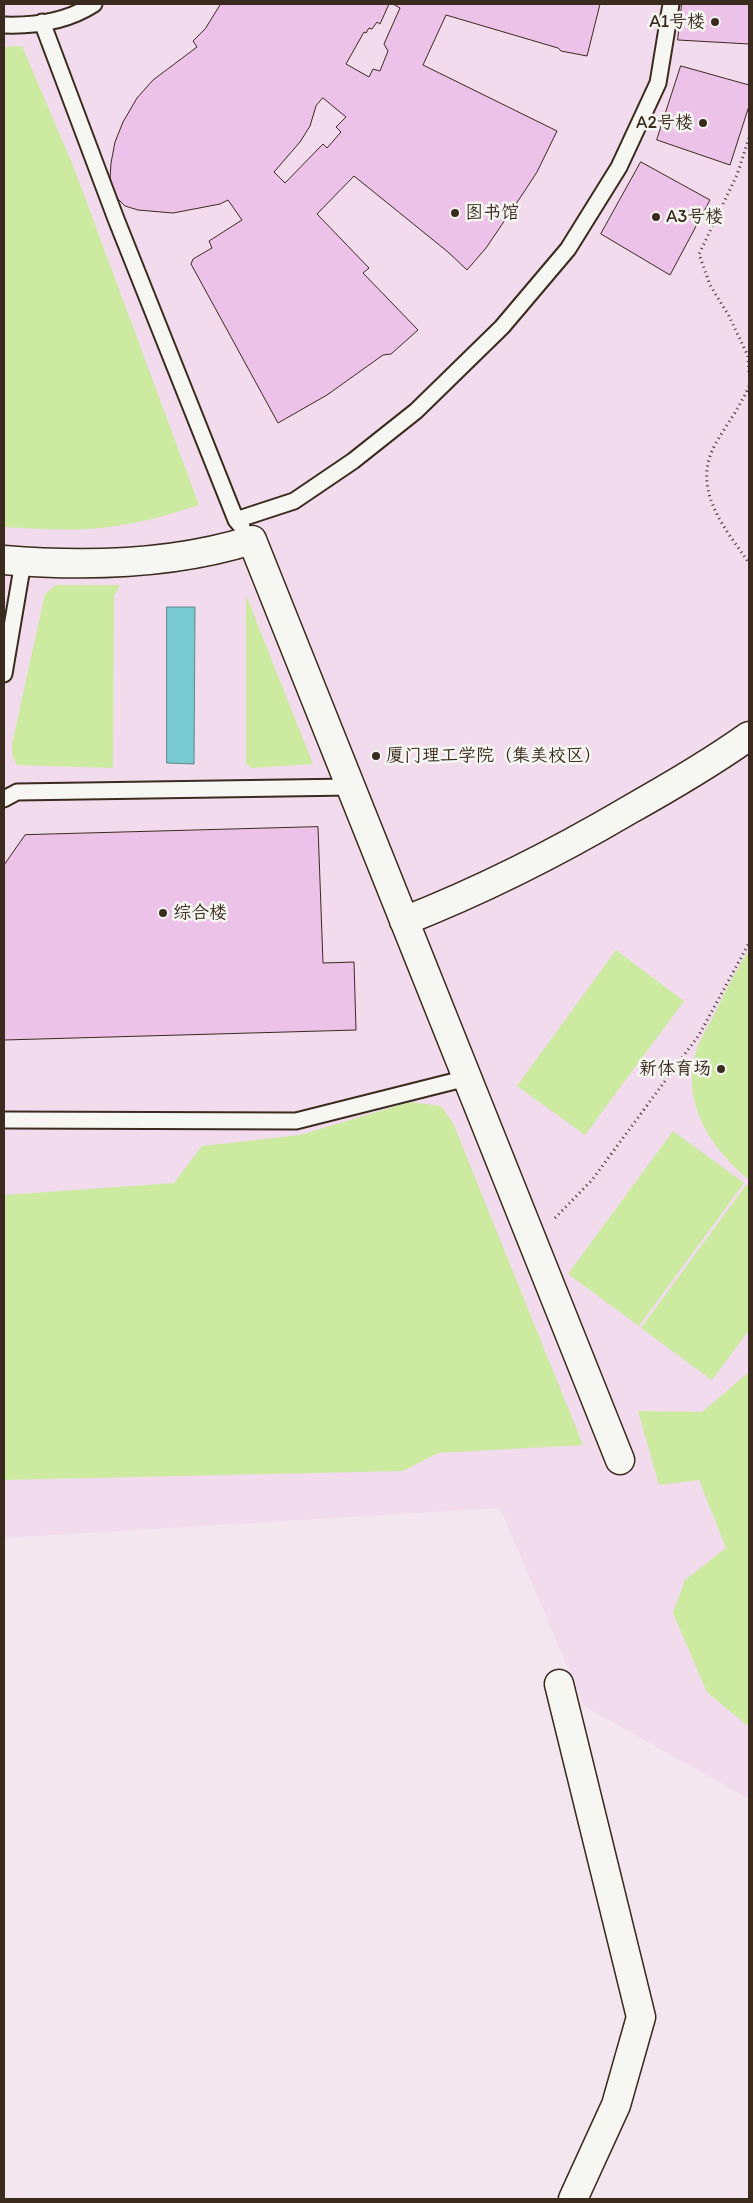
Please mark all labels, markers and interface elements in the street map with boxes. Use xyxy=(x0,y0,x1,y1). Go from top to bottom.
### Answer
place label: A1号楼 xyxy=(649,11,705,33)
marker: A1号楼 xyxy=(709,16,721,28)
place label: A2号楼 xyxy=(636,112,693,134)
marker: A2号楼 xyxy=(697,117,709,129)
place label: 图书馆 xyxy=(465,202,519,224)
place label: A3号楼 xyxy=(666,206,723,228)
marker: 图书馆 xyxy=(449,207,461,219)
marker: A3号楼 xyxy=(650,211,662,223)
place label: 厦门理工学院（集美校区） xyxy=(386,745,602,767)
marker: 厦门理工学院（集美校区） xyxy=(370,750,382,762)
place label: 综合楼 xyxy=(173,902,227,924)
marker: 综合楼 xyxy=(157,907,169,919)
place label: 新体育场 xyxy=(639,1058,711,1080)
marker: 新体育场 xyxy=(715,1063,727,1075)

